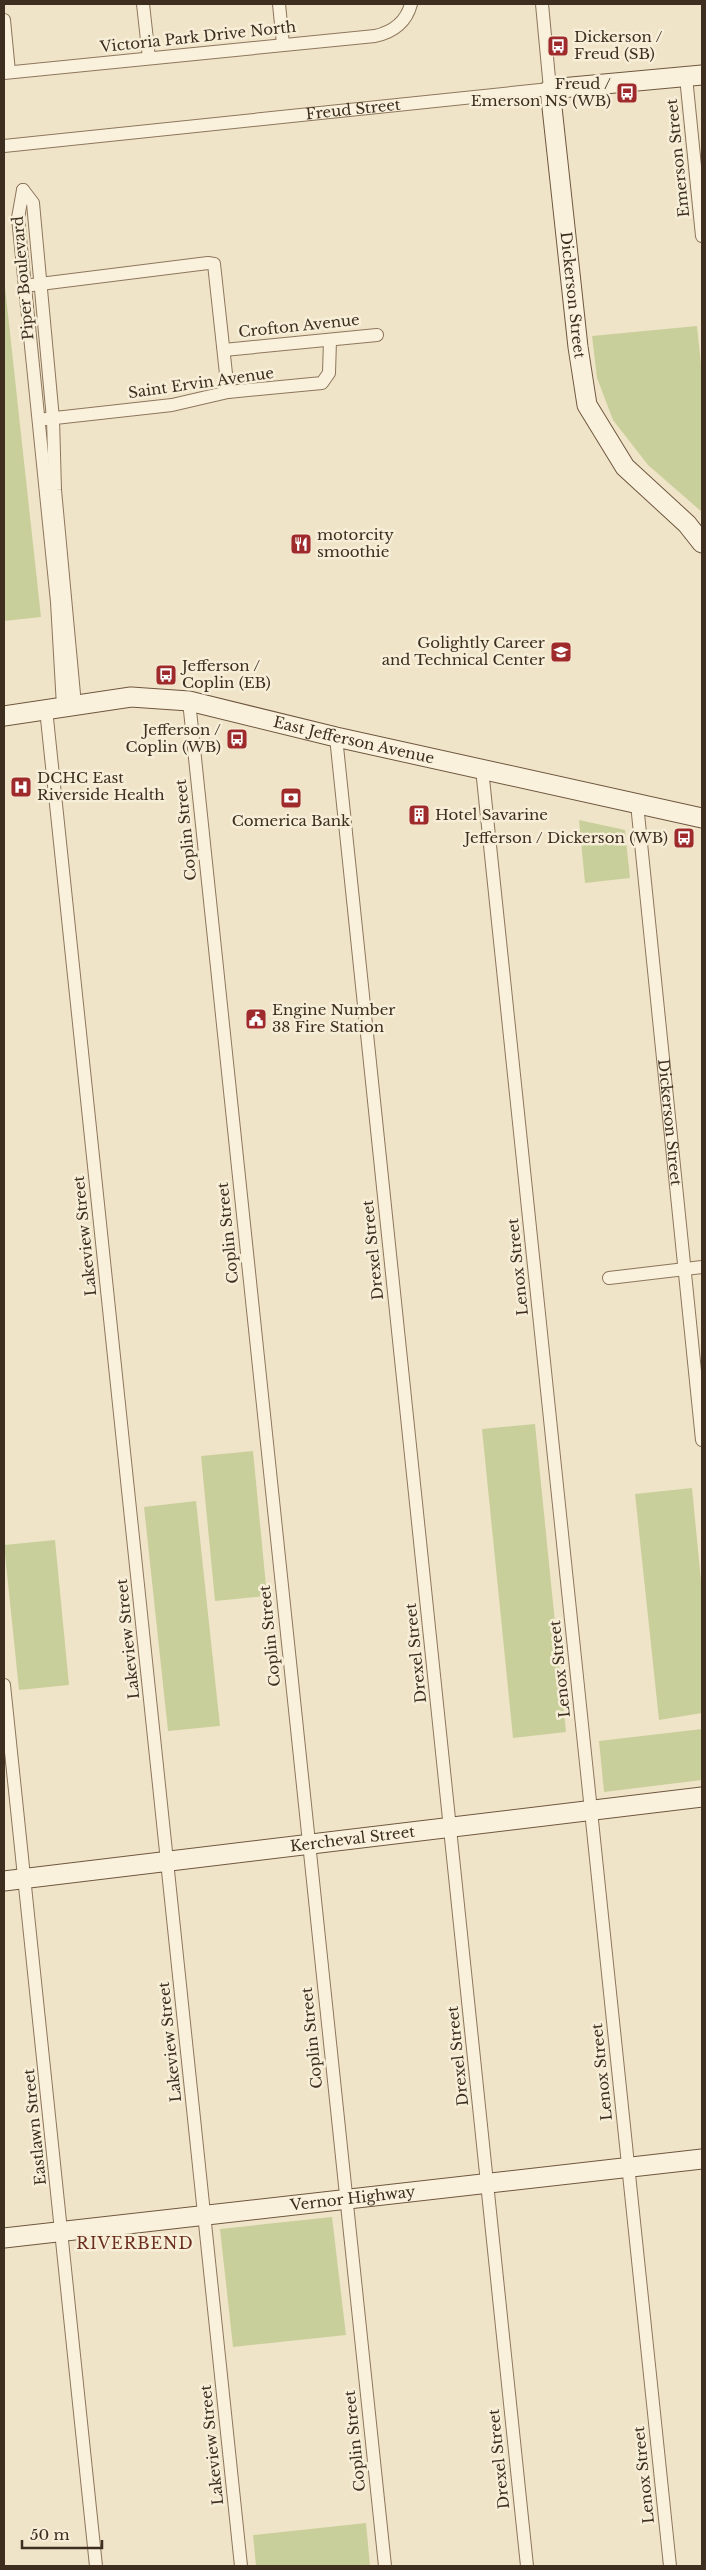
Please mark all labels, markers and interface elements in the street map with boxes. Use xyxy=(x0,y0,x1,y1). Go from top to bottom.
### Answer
street label: Victoria Park Drive North xyxy=(98,17,297,56)
place label: Dickerson / Freud (SB) xyxy=(574,27,663,63)
bus stop icon: Dickerson / Freud (SB) xyxy=(546,34,570,58)
place label: Freud / Emerson NS (WB) xyxy=(471,74,611,110)
bus stop icon: Freud / Emerson NS (WB) xyxy=(615,81,639,105)
street label: Freud Street xyxy=(305,95,402,123)
street label: Emerson Street xyxy=(662,98,693,218)
street label: Piper Boulevard xyxy=(8,215,37,341)
street label: Dickerson Street xyxy=(557,231,590,360)
street label: Crofton Avenue xyxy=(237,310,360,341)
street label: Saint Ervin Avenue xyxy=(127,363,275,402)
place label: motorcity smoothie xyxy=(317,525,394,561)
restaurant icon: motorcity smoothie xyxy=(289,532,313,556)
place label: Golightly Career and Technical Center xyxy=(382,633,546,669)
school or university icon: Golightly Career and Technical Center xyxy=(549,640,573,664)
place label: Jefferson / Coplin (EB) xyxy=(180,656,271,692)
bus stop icon: Jefferson / Coplin (EB) xyxy=(154,663,178,687)
street label: East Jefferson Avenue xyxy=(272,712,436,767)
place label: Jefferson / Coplin (WB) xyxy=(125,720,221,756)
bus stop icon: Jefferson / Coplin (WB) xyxy=(225,727,249,751)
place label: DCHC East Riverside Health xyxy=(37,768,165,804)
hospital icon: DCHC East Riverside Health xyxy=(9,775,33,799)
street label: Coplin Street xyxy=(171,778,200,882)
bank icon: Comerica Bank xyxy=(279,786,303,810)
building icon: Hotel Savarine xyxy=(407,803,431,827)
place label: Hotel Savarine xyxy=(435,805,548,824)
place label: Comerica Bank xyxy=(232,811,351,830)
bus stop icon: Jefferson / Dickerson (WB) xyxy=(672,826,696,850)
place label: Jefferson / Dickerson (WB) xyxy=(463,828,668,847)
place label: Engine Number 38 Fire Station xyxy=(272,1000,396,1036)
public building icon: Engine Number 38 Fire Station xyxy=(244,1007,268,1031)
street label: Dickerson Street xyxy=(654,1058,686,1187)
street label: Lakeview Street xyxy=(69,1175,100,1297)
street label: Coplin Street xyxy=(213,1181,242,1285)
street label: Drexel Street xyxy=(358,1199,387,1301)
street label: Lenox Street xyxy=(503,1217,532,1317)
street label: Lakeview Street xyxy=(112,1578,143,1700)
street label: Coplin Street xyxy=(255,1584,284,1688)
street label: Drexel Street xyxy=(401,1602,430,1704)
street label: Lenox Street xyxy=(545,1619,574,1719)
street label: Kercheval Street xyxy=(289,1822,416,1855)
street label: Lakeview Street xyxy=(154,1981,185,2103)
street label: Coplin Street xyxy=(297,1986,326,2090)
street label: Drexel Street xyxy=(443,2005,472,2107)
street label: Lenox Street xyxy=(587,2022,616,2122)
street label: Eastlawn Street xyxy=(19,2068,50,2186)
street label: Vernor Highway xyxy=(288,2181,417,2215)
district label: RIVERBEND xyxy=(76,2233,194,2253)
street label: Lakeview Street xyxy=(196,2384,227,2506)
street label: Coplin Street xyxy=(340,2389,369,2493)
street label: Drexel Street xyxy=(484,2408,513,2510)
street label: Lenox Street xyxy=(629,2425,658,2525)
scale bar xyxy=(22,2518,102,2550)
text: 50 m xyxy=(30,2525,70,2544)

